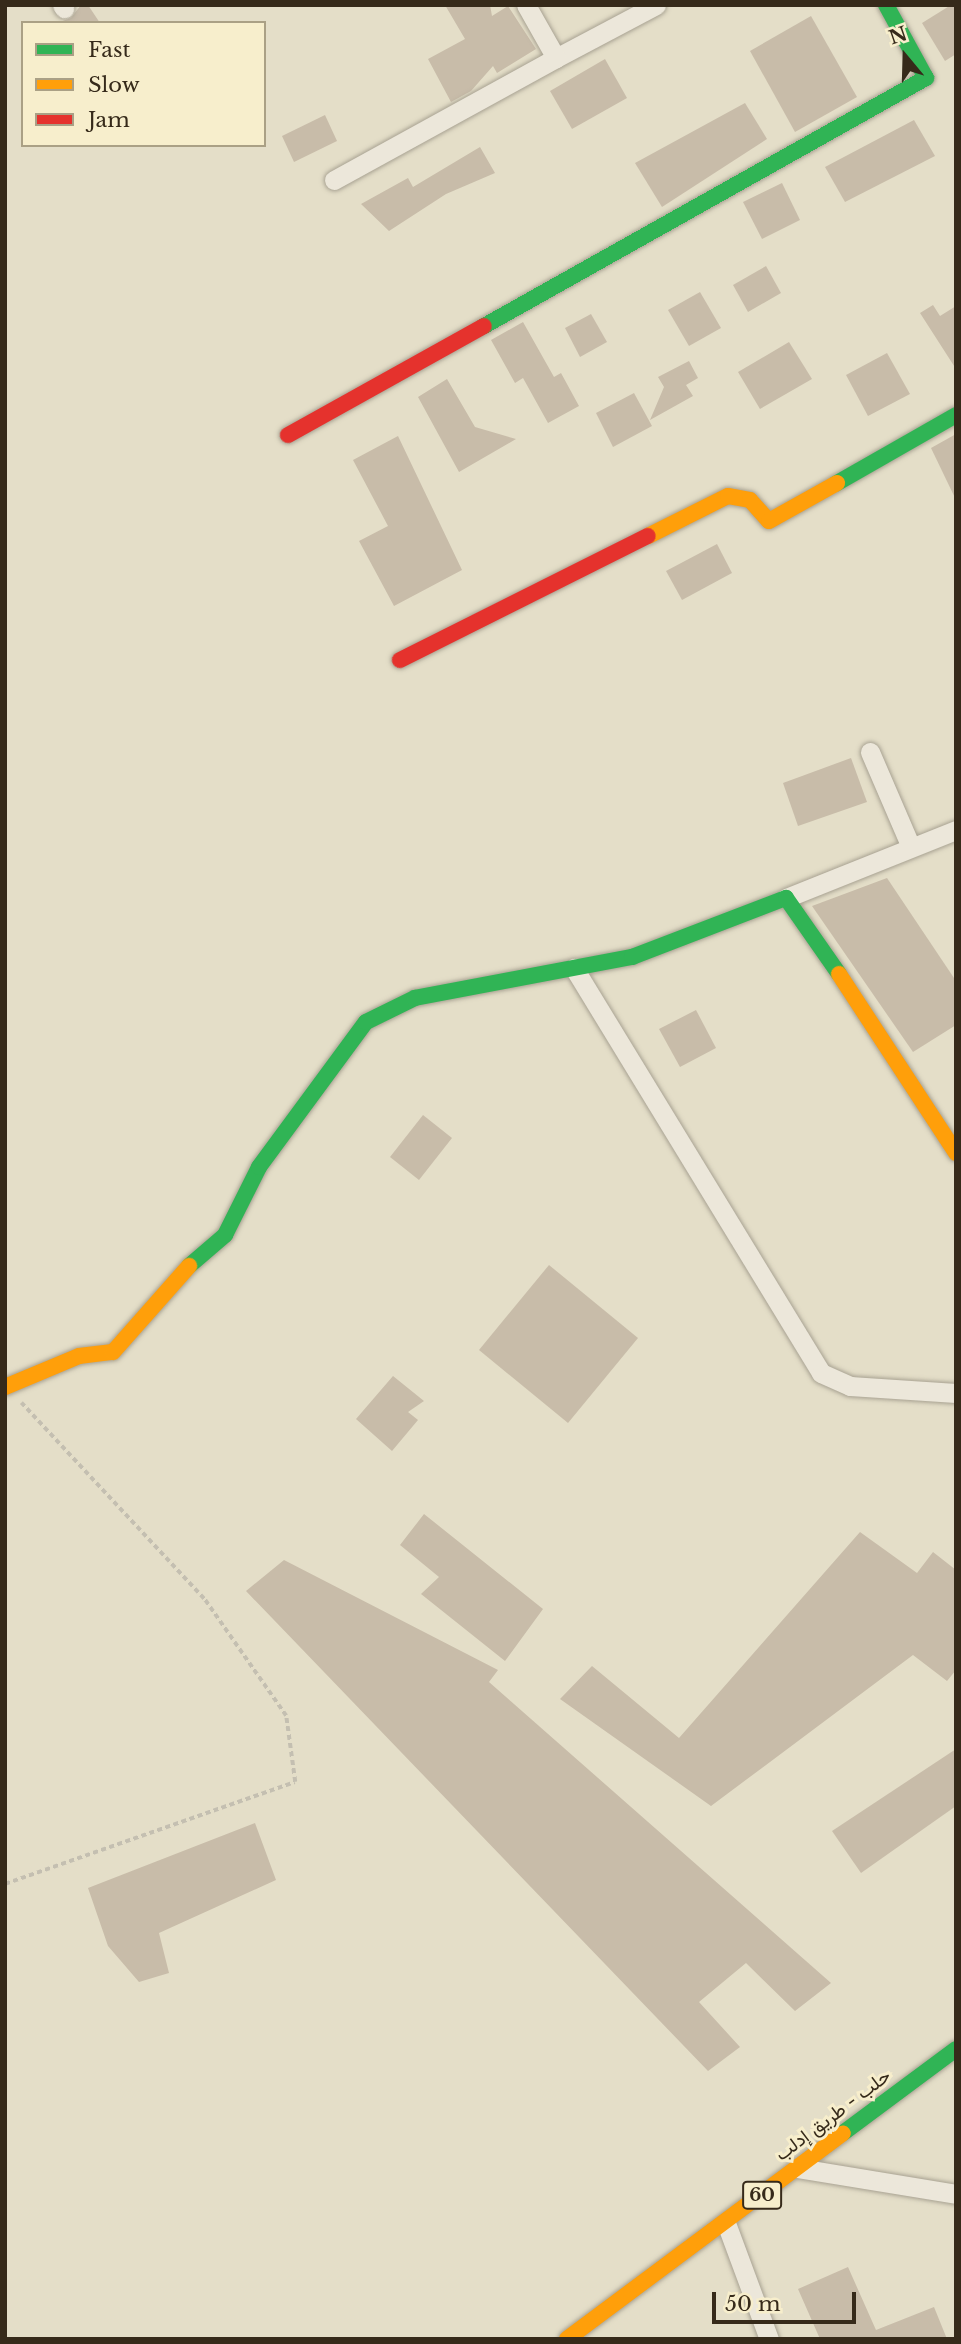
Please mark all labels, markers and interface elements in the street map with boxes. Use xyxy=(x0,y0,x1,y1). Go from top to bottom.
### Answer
legend xyxy=(21,21,266,147)
north arrow xyxy=(870,21,940,91)
text: N xyxy=(886,22,910,49)
text: Fast xyxy=(88,37,130,63)
text: Slow xyxy=(88,72,140,98)
text: Jam xyxy=(88,107,130,133)
street label: حلب - طريق إدلب xyxy=(771,2064,895,2166)
road number: 60 xyxy=(741,2180,783,2210)
scale bar xyxy=(716,2278,860,2322)
text: 50 m xyxy=(725,2291,780,2317)

